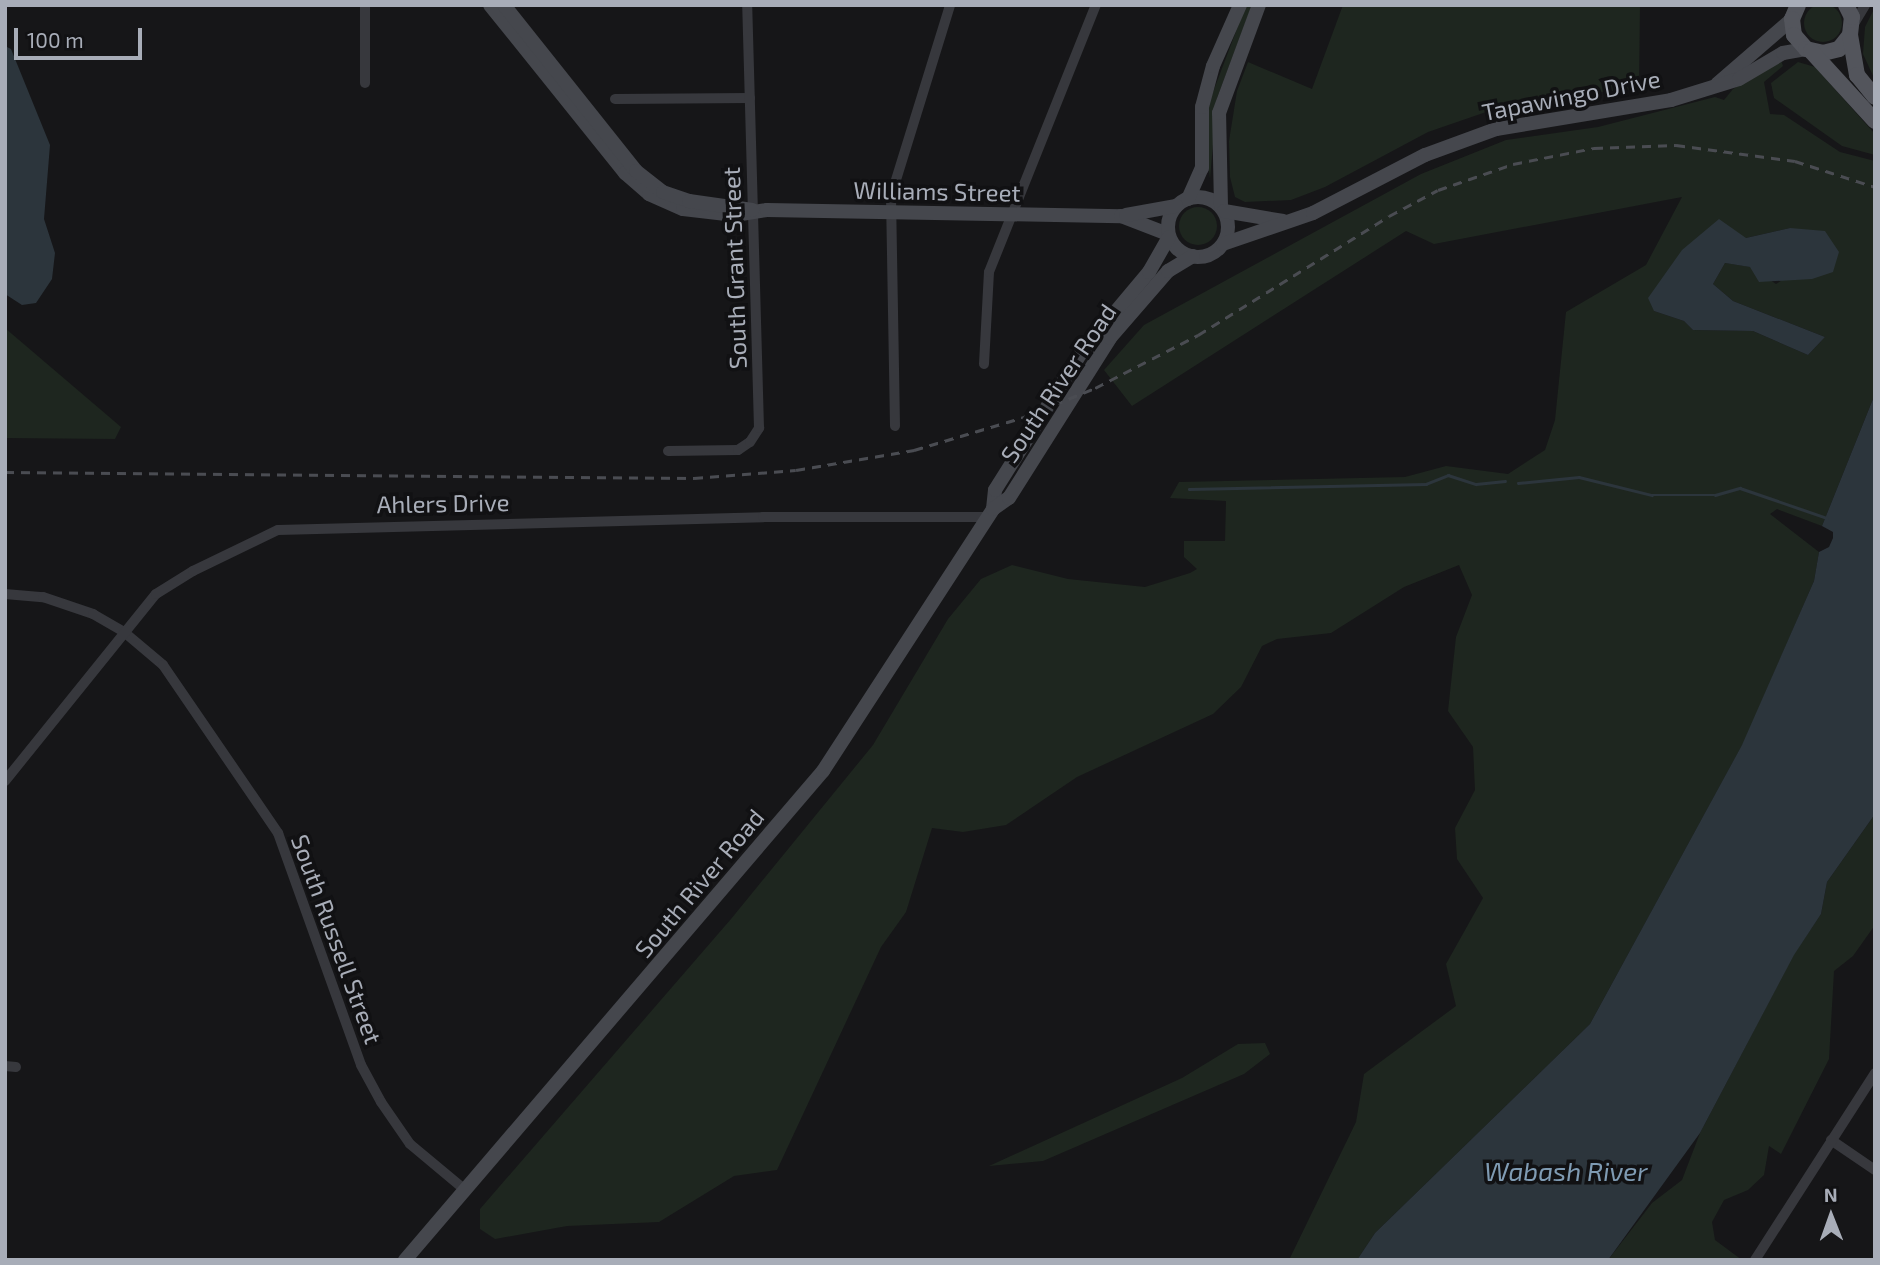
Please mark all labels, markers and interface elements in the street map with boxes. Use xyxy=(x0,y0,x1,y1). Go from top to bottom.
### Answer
scale bar xyxy=(18,14,145,58)
text: 100 m xyxy=(27,27,84,52)
street label: Tapawingo Drive xyxy=(1479,64,1663,126)
street label: South Grant Street xyxy=(716,166,752,370)
street label: Williams Street xyxy=(853,175,1021,207)
street label: South River Road xyxy=(994,298,1122,468)
street label: Ahlers Drive xyxy=(376,487,510,519)
street label: South River Road xyxy=(628,803,770,963)
street label: South Russell Street xyxy=(286,830,388,1048)
water label: Wabash River xyxy=(1484,1155,1648,1187)
north arrow xyxy=(1796,1181,1866,1251)
text: N xyxy=(1824,1183,1838,1206)

